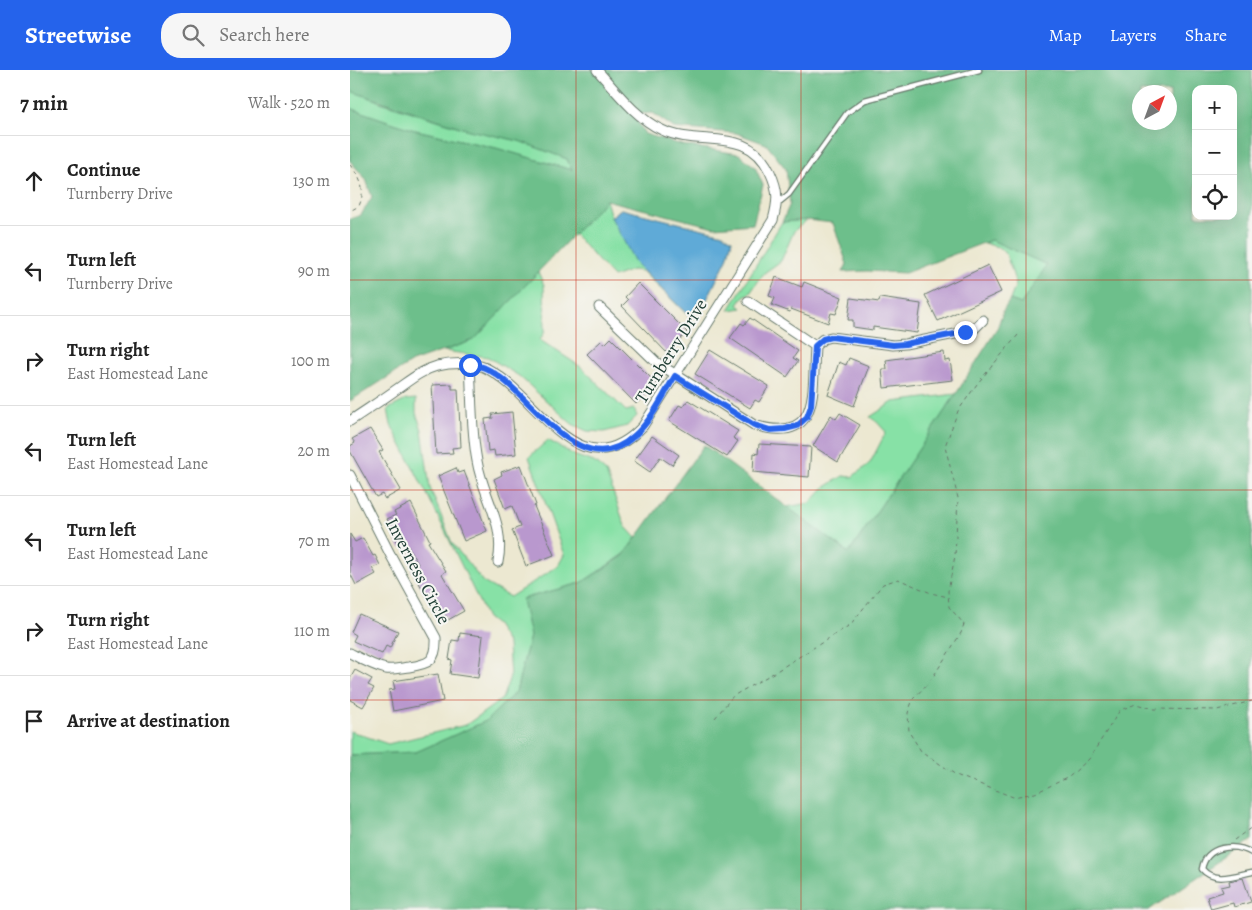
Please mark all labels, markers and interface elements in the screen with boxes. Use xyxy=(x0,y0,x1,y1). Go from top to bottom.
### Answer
search box xyxy=(161,13,511,58)
text: Streetwise xyxy=(25,19,131,51)
icon: search xyxy=(179,21,207,49)
text: Search here xyxy=(219,22,310,48)
text: Map xyxy=(1049,23,1082,47)
text: Layers xyxy=(1110,23,1157,47)
text: Share xyxy=(1185,23,1227,47)
north arrow xyxy=(1132,85,1177,130)
map controls xyxy=(1192,85,1237,220)
button: + xyxy=(1192,85,1237,130)
text: 7 min xyxy=(20,89,68,117)
text: Walk · 520 m xyxy=(248,92,330,114)
button: − xyxy=(1192,130,1237,175)
text: Continue xyxy=(67,157,141,183)
icon: ahead xyxy=(20,167,48,195)
text: 130 m xyxy=(293,170,330,192)
button: locate xyxy=(1192,175,1237,220)
text: Turnberry Drive xyxy=(67,183,173,205)
text: Turn left xyxy=(67,247,136,273)
icon: left xyxy=(20,257,48,285)
text: 90 m xyxy=(298,260,330,282)
text: Turnberry Drive xyxy=(67,273,173,295)
street label: Turnberry Drive xyxy=(629,294,713,408)
route end xyxy=(954,321,977,344)
text: Turn right xyxy=(67,337,149,363)
icon: right xyxy=(20,347,48,375)
text: 100 m xyxy=(291,350,330,372)
route start xyxy=(459,354,482,377)
text: East Homestead Lane xyxy=(67,363,208,385)
text: Turn left xyxy=(67,427,136,453)
icon: left xyxy=(20,437,48,465)
text: 20 m xyxy=(297,440,330,462)
text: East Homestead Lane xyxy=(67,453,208,475)
street label: Inverness Circle xyxy=(380,514,456,628)
text: Turn left xyxy=(67,517,136,543)
icon: left xyxy=(20,527,48,555)
text: 70 m xyxy=(298,530,330,552)
text: East Homestead Lane xyxy=(67,543,208,565)
text: Turn right xyxy=(67,607,149,633)
icon: right xyxy=(20,617,48,645)
text: 110 m xyxy=(294,620,330,642)
text: East Homestead Lane xyxy=(67,633,208,655)
icon: arrive xyxy=(20,707,48,735)
text: Arrive at destination xyxy=(67,708,230,734)

